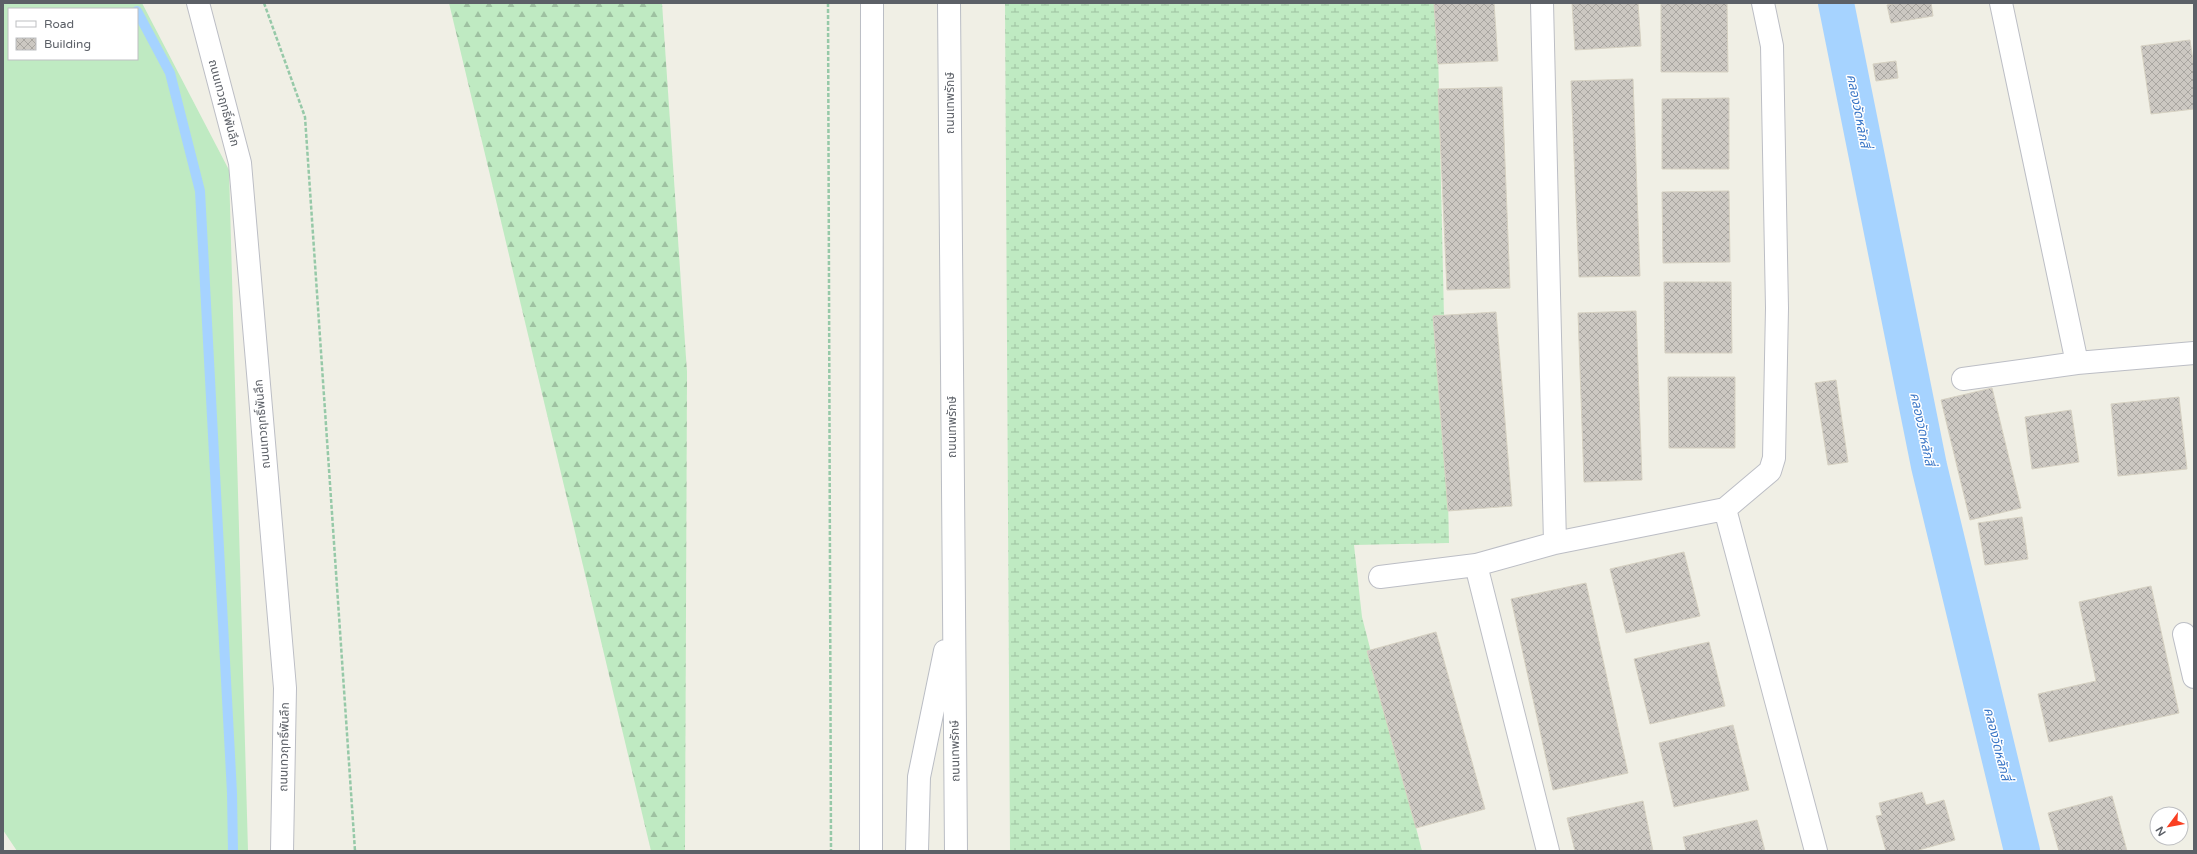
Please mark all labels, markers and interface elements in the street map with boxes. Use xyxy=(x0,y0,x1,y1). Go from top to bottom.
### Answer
legend xyxy=(8,8,138,60)
text: Road xyxy=(44,17,74,31)
text: Building xyxy=(44,37,91,51)
street label: ถนนเทวฤทธิ์พันลึก xyxy=(206,58,243,148)
street label: ถนนเทพรักษ์ xyxy=(943,72,957,134)
water label: คลองวัดหลักสี่ xyxy=(1843,73,1876,152)
street label: ถนนเทวฤทธิ์พันลึก xyxy=(251,379,273,469)
water label: คลองวัดหลักสี่ xyxy=(1906,390,1940,470)
street label: ถนนเทพรักษ์ xyxy=(945,396,959,458)
street label: ถนนเทวฤทธิ์พันลึก xyxy=(276,702,292,792)
water label: คลองวัดหลักสี่ xyxy=(1980,705,2016,785)
street label: ถนนเทพรักษ์ xyxy=(947,720,963,782)
north arrow xyxy=(2149,806,2189,846)
text: N xyxy=(2153,824,2169,838)

